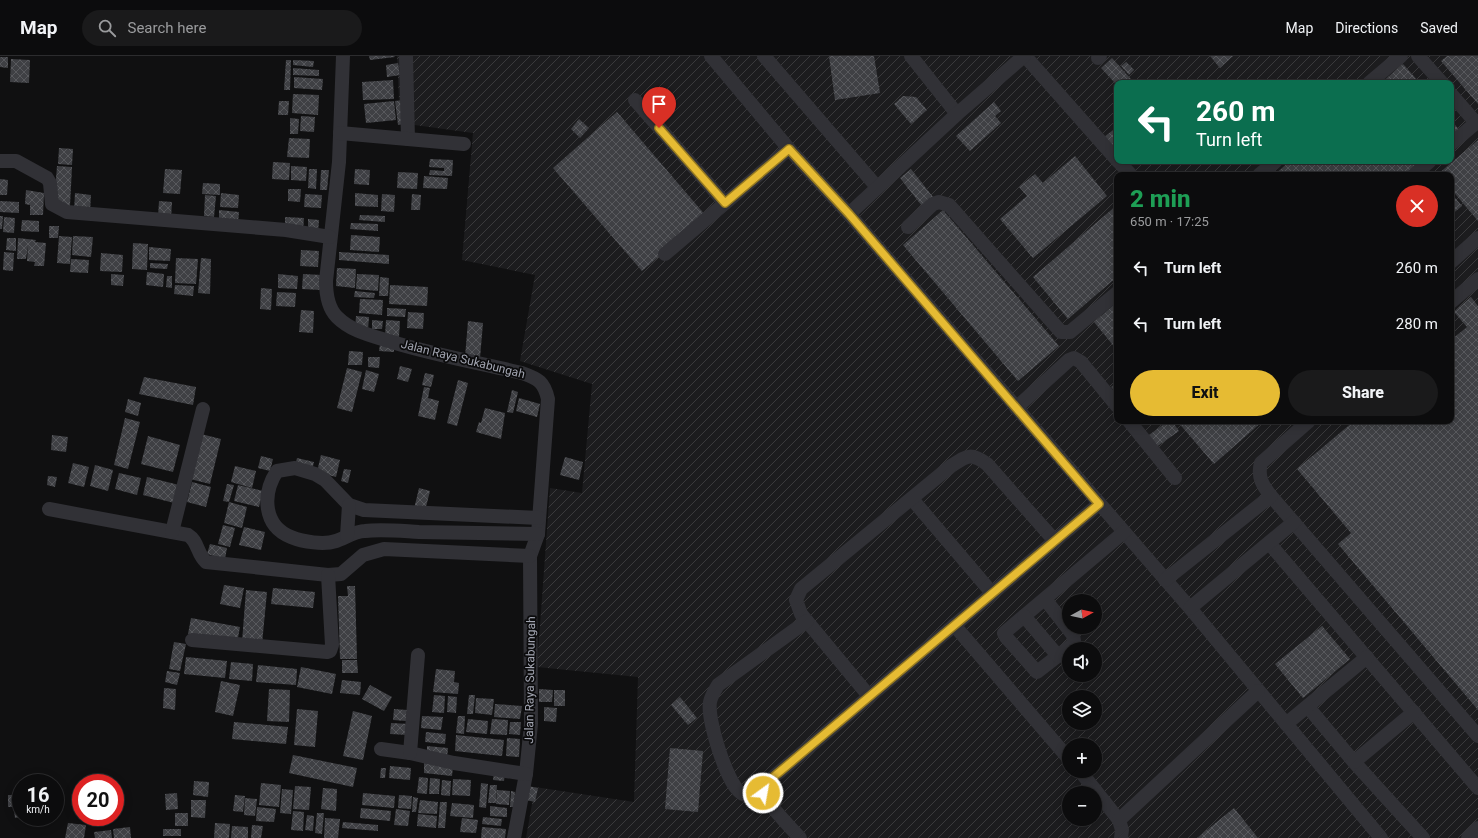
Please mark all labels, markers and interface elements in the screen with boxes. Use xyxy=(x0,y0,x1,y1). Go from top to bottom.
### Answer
search box xyxy=(82,10,362,46)
text: Map xyxy=(20,16,58,39)
icon: search xyxy=(96,17,118,39)
text: Search here xyxy=(128,19,206,37)
text: Map xyxy=(1286,20,1313,36)
text: Directions xyxy=(1335,20,1398,36)
text: Saved xyxy=(1420,20,1458,36)
pin xyxy=(642,87,676,128)
icon: arrive xyxy=(648,93,670,115)
text: 260 m xyxy=(1196,95,1275,128)
icon: left xyxy=(1130,96,1182,148)
text: Turn left xyxy=(1196,129,1262,150)
text: 2 min xyxy=(1130,185,1191,213)
button: close xyxy=(1396,185,1438,227)
text: 650 m · 17:25 xyxy=(1130,214,1209,229)
icon: left xyxy=(1130,257,1152,279)
text: Turn left xyxy=(1164,259,1221,277)
text: 260 m xyxy=(1396,259,1438,277)
icon: left xyxy=(1130,313,1152,335)
text: Turn left xyxy=(1164,315,1221,333)
text: 280 m xyxy=(1396,315,1438,333)
street label: Jalan Raya Sukabungah xyxy=(400,337,526,381)
button: Exit xyxy=(1130,370,1280,416)
button: Share xyxy=(1288,370,1438,416)
north arrow xyxy=(1062,594,1102,634)
map controls xyxy=(1062,594,1102,826)
street label: Jalan Raya Sukabungah xyxy=(522,616,538,744)
button: sound xyxy=(1062,642,1102,682)
button: layers xyxy=(1062,690,1102,730)
button: + xyxy=(1062,738,1102,778)
position arrow xyxy=(742,772,784,814)
speed limit sign: 20 xyxy=(72,774,124,826)
text: 16 xyxy=(27,783,49,807)
button: − xyxy=(1062,786,1102,826)
text: km/h xyxy=(26,804,50,815)

